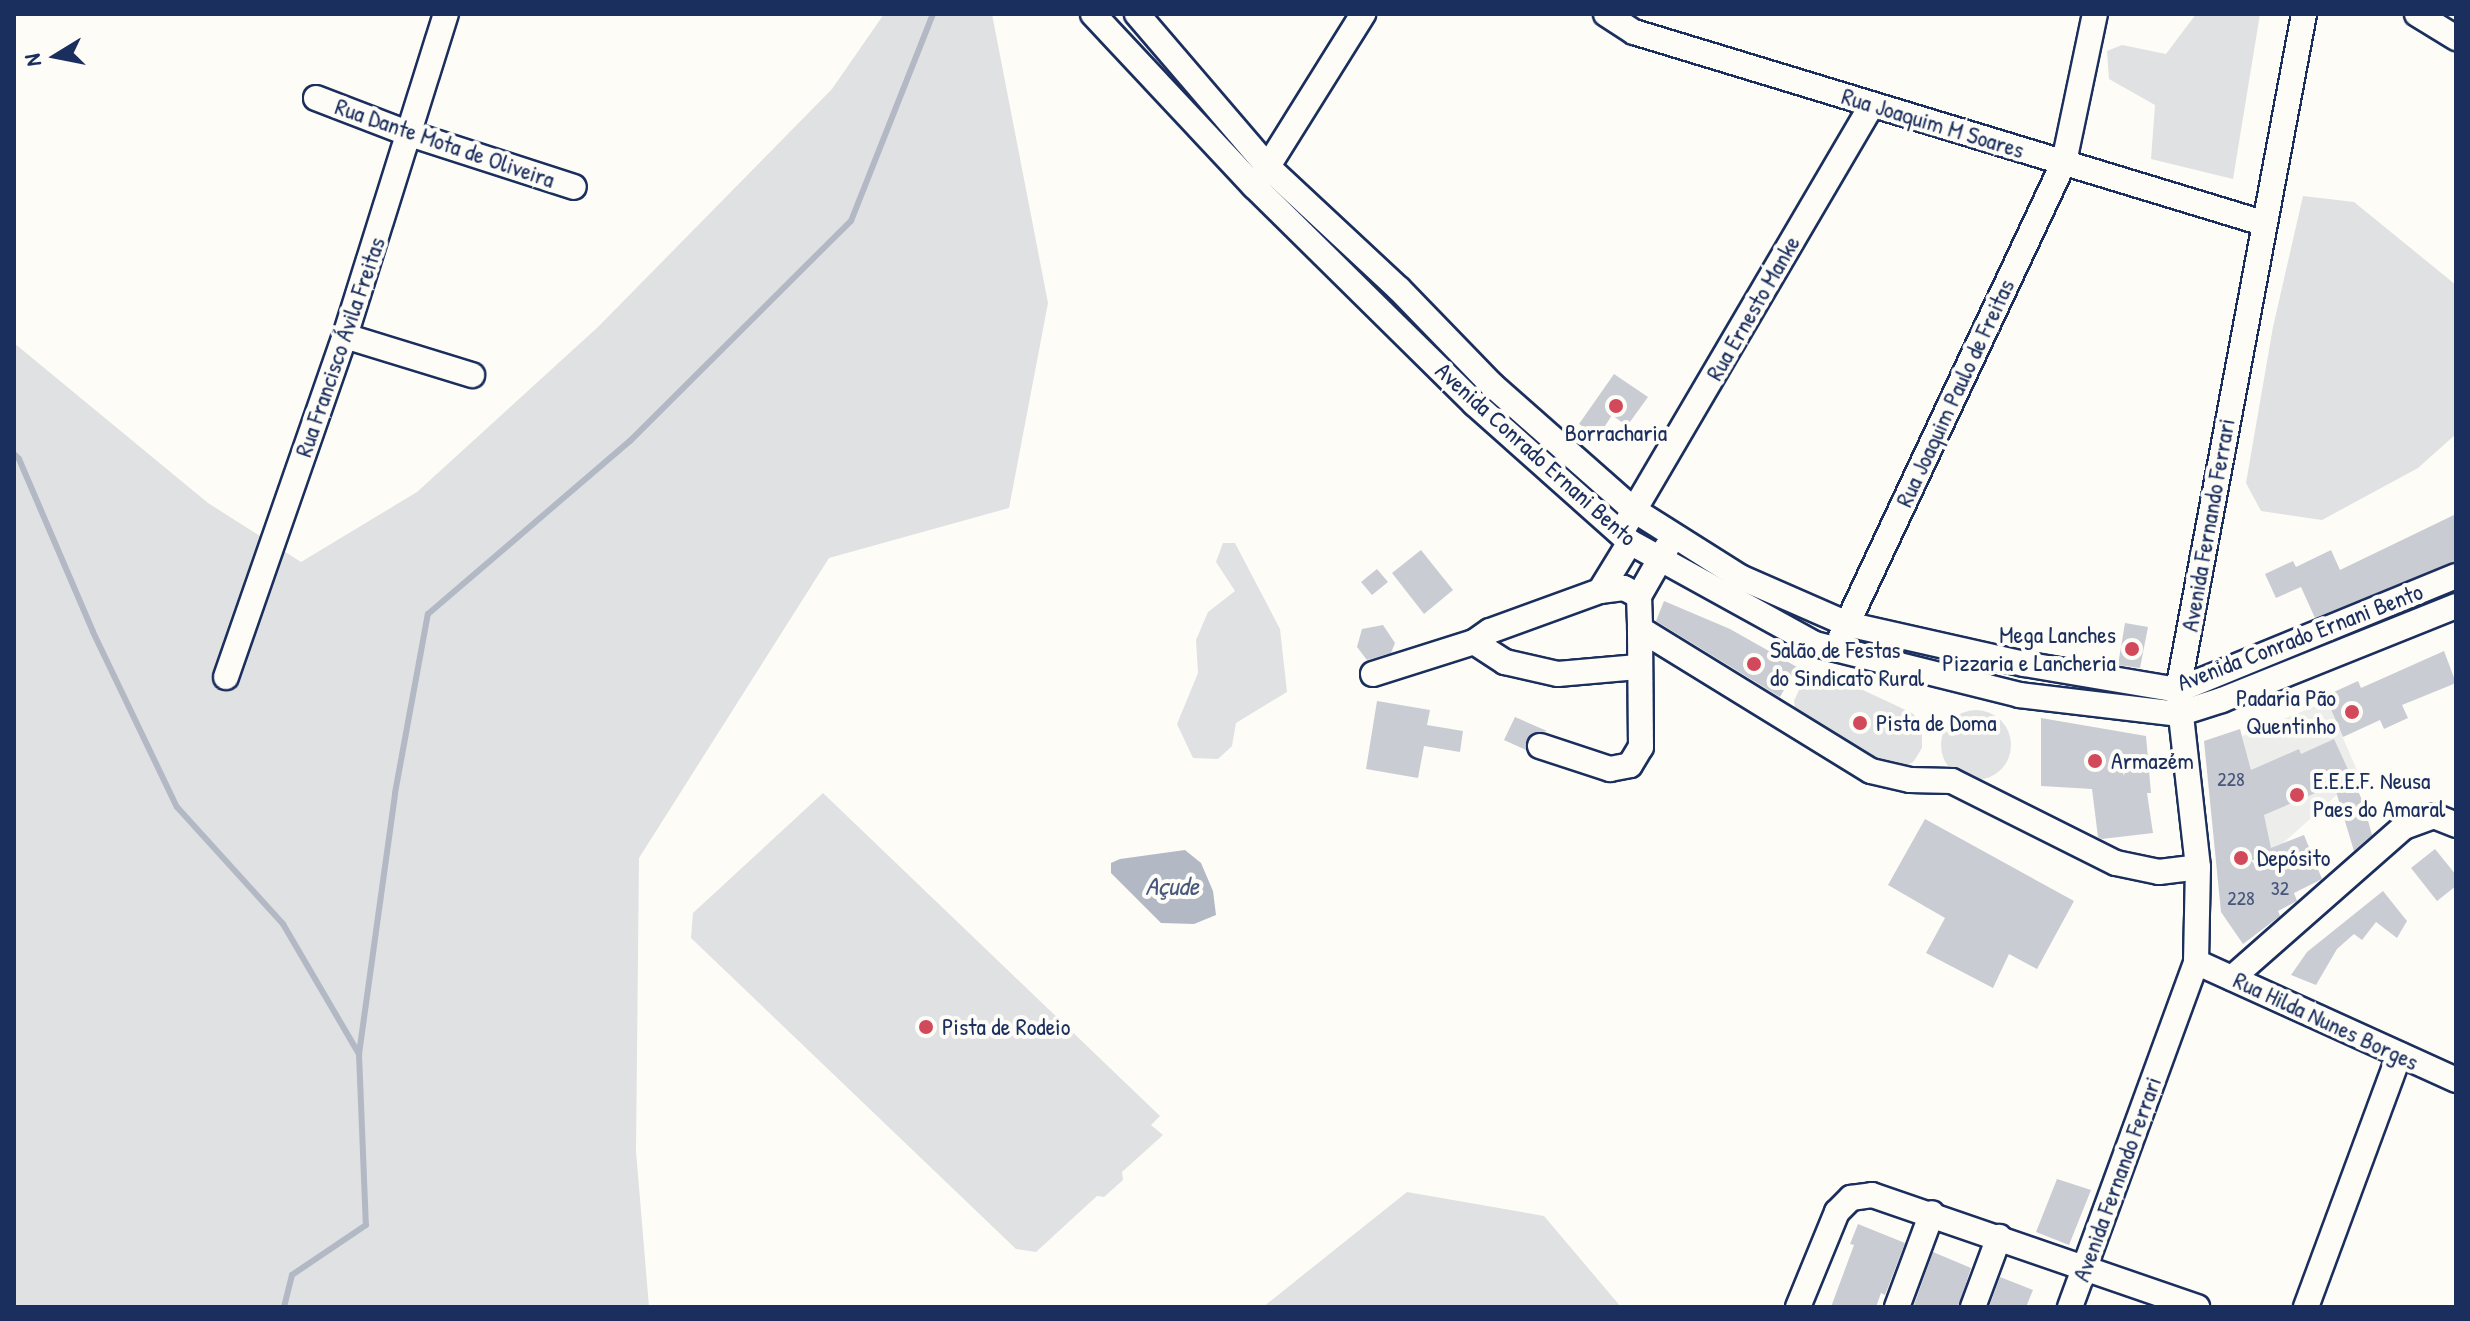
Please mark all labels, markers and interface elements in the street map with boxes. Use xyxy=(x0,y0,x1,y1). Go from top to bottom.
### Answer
north arrow xyxy=(16,16,96,96)
text: N xyxy=(17,52,48,69)
street label: Rua Joaquim M Soares xyxy=(1838,82,2028,164)
street label: Rua Dante Mota de Oliveira xyxy=(331,92,559,194)
street label: Rua Ernesto Manke xyxy=(1700,230,1806,386)
street label: Rua Francisco Ávila Freitas xyxy=(289,233,391,461)
street label: Rua Joaquim Paulo de Freitas xyxy=(1890,275,2020,511)
street label: Avenida Conrado Ernani Bento xyxy=(1430,356,1642,552)
marker: Borracharia xyxy=(1607,397,1625,415)
street label: Avenida Fernando Ferrari xyxy=(2175,416,2241,634)
place label: Borracharia xyxy=(1565,419,1667,447)
street label: Avenida Conrado Ernani Bento xyxy=(2173,577,2427,697)
place label: Mega Lanches Pizzaria e Lancheria xyxy=(1942,621,2116,677)
place label: Salão de Festas do Sindicato Rural xyxy=(1770,636,1924,692)
marker: Mega Lanches Pizzaria e Lancheria xyxy=(2123,640,2141,658)
marker: Salão de Festas do Sindicato Rural xyxy=(1745,655,1763,673)
place label: Padaria Pão Quentinho xyxy=(2236,684,2336,740)
marker: Padaria Pão Quentinho xyxy=(2343,703,2361,721)
place label: Pista de Doma xyxy=(1876,709,1997,737)
marker: Pista de Doma xyxy=(1851,714,1869,732)
place label: Armazém xyxy=(2111,747,2194,775)
marker: Armazém xyxy=(2086,752,2104,770)
house number: 228 xyxy=(2217,766,2245,790)
place label: E.E.E.F. Neusa Paes do Amaral xyxy=(2313,767,2445,823)
marker: E.E.E.F. Neusa Paes do Amaral xyxy=(2288,786,2306,804)
place label: Depósito xyxy=(2257,844,2330,872)
marker: Depósito xyxy=(2232,849,2250,867)
water label: Açude xyxy=(1145,870,1199,902)
house number: 32 xyxy=(2271,875,2289,899)
house number: 228 xyxy=(2227,885,2255,909)
street label: Rua Hilda Nunes Borges xyxy=(2229,966,2423,1076)
place label: Pista de Rodeio xyxy=(942,1013,1070,1041)
marker: Pista de Rodeio xyxy=(917,1018,935,1036)
street label: Avenida Fernando Ferrari xyxy=(2067,1073,2167,1285)

